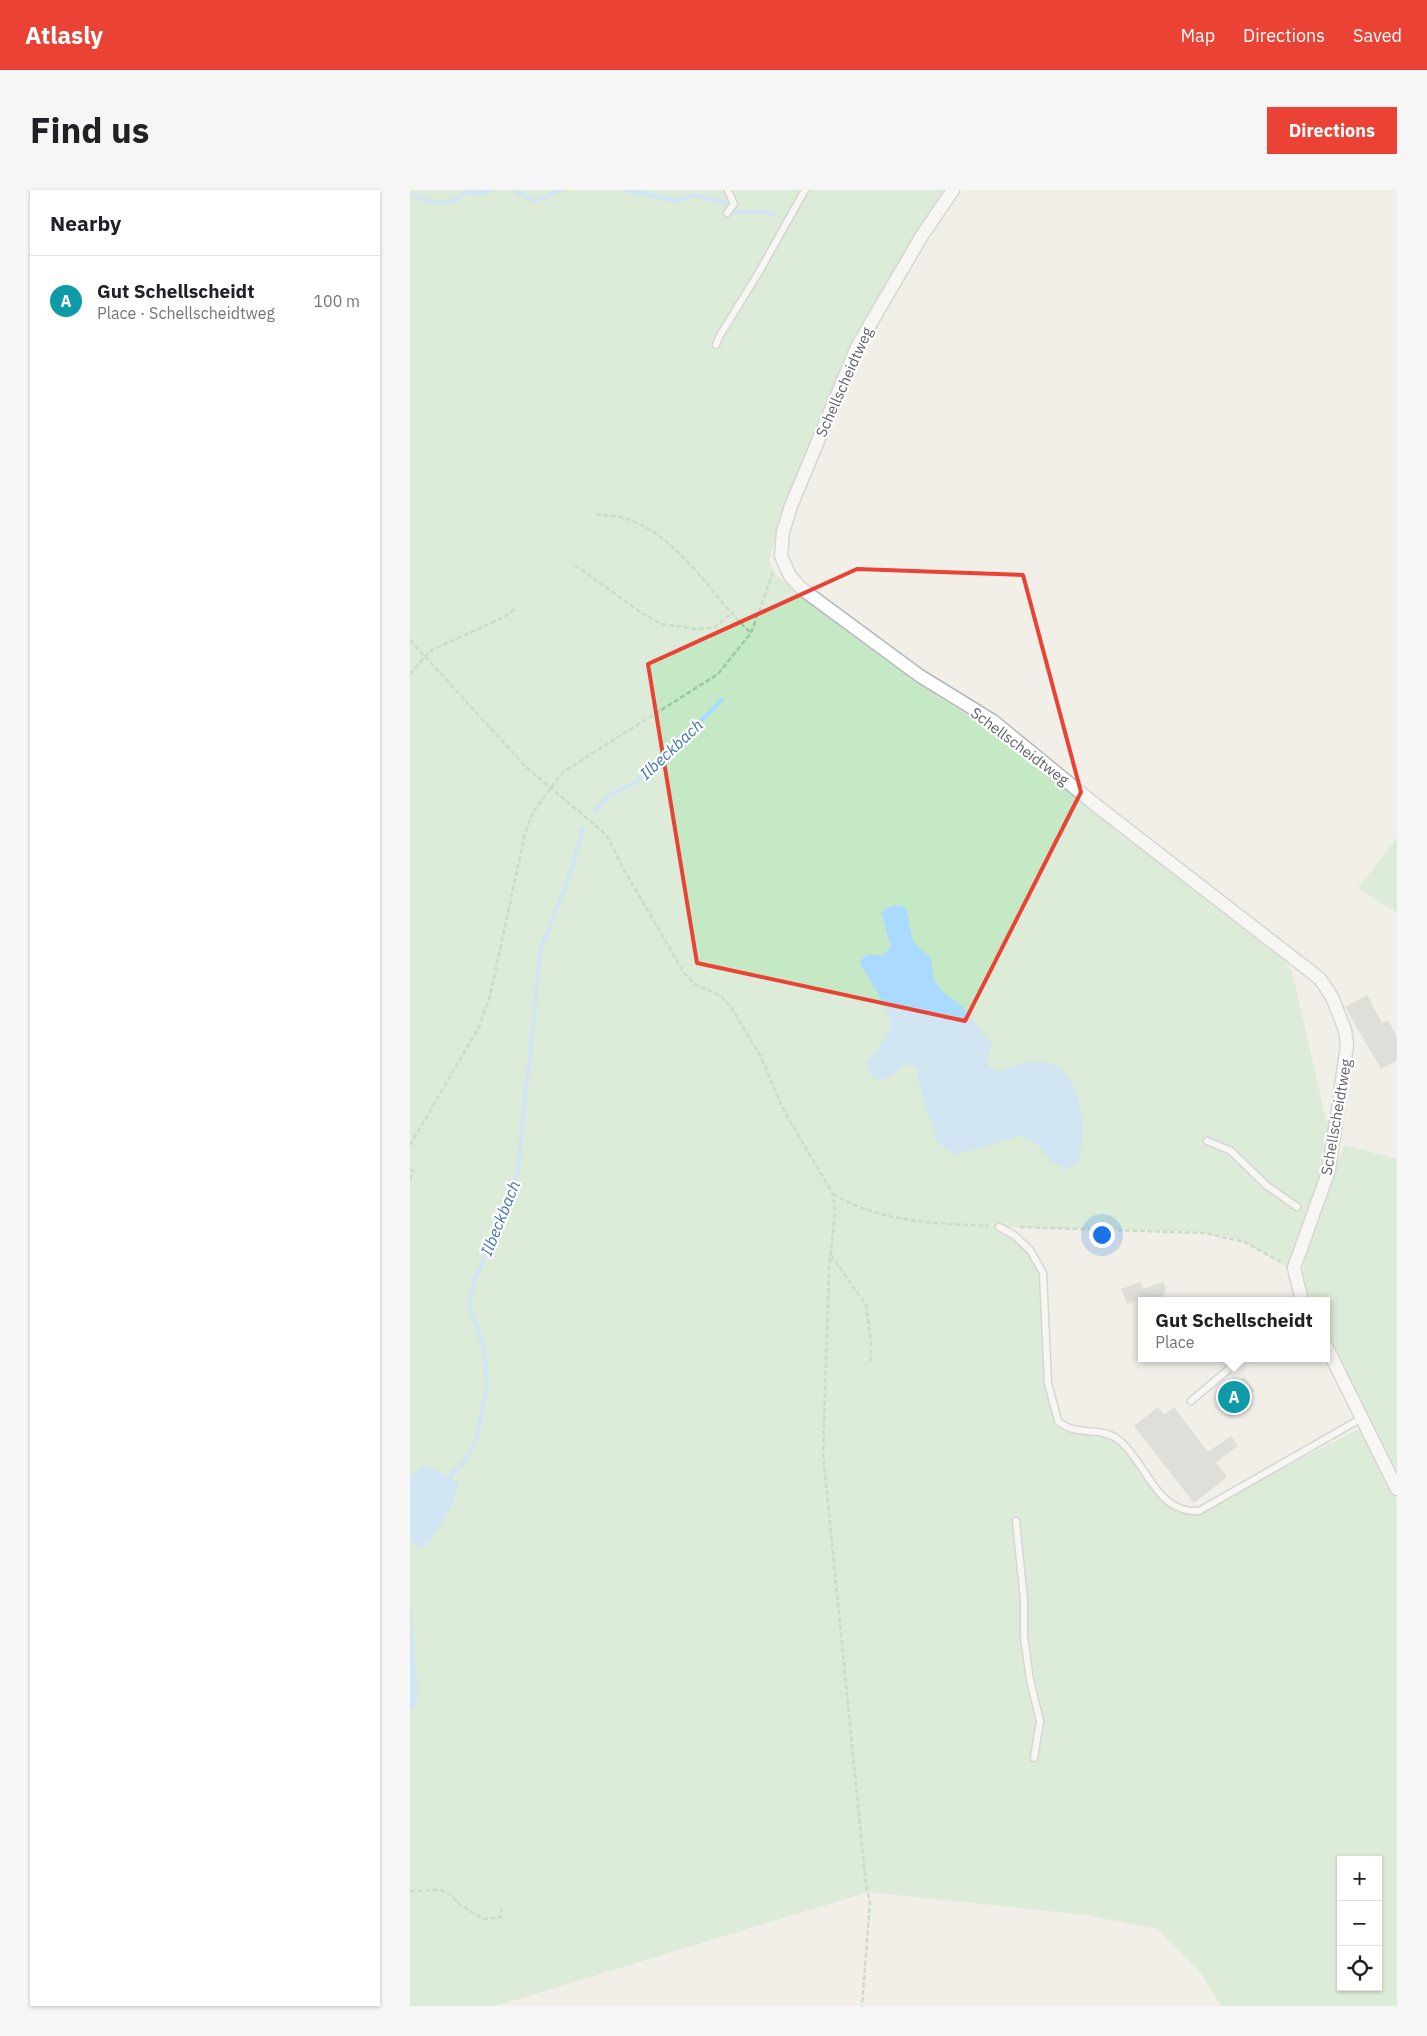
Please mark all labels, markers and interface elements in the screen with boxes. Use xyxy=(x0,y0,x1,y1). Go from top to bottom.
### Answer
text: Atlasly xyxy=(25,19,103,51)
text: Map xyxy=(1180,24,1215,47)
text: Directions xyxy=(1243,24,1325,47)
text: Saved xyxy=(1353,24,1402,47)
text: Find us xyxy=(30,107,149,153)
button: Directions xyxy=(1267,107,1397,154)
text: Nearby xyxy=(50,209,121,237)
text: Gut Schellscheidt xyxy=(97,279,254,303)
text: A xyxy=(61,291,71,311)
text: 100 m xyxy=(313,291,360,311)
text: Place · Schellscheidtweg xyxy=(97,303,275,323)
street label: Schellscheidtweg xyxy=(811,324,877,440)
street label: Schellscheidtweg xyxy=(967,703,1073,789)
water label: Ilbeckbach xyxy=(635,715,707,783)
street label: Schellscheidtweg xyxy=(1316,1057,1356,1177)
water label: Ilbeckbach xyxy=(476,1178,524,1258)
your location xyxy=(1089,1222,1115,1248)
popup xyxy=(1138,1297,1330,1362)
text: Gut Schellscheidt xyxy=(1155,1308,1313,1332)
text: Place xyxy=(1155,1332,1195,1352)
pin: A xyxy=(1218,1378,1250,1416)
map controls xyxy=(1337,1856,1382,1991)
button: + xyxy=(1337,1856,1382,1901)
button: − xyxy=(1337,1901,1382,1946)
button: locate xyxy=(1337,1946,1382,1991)

